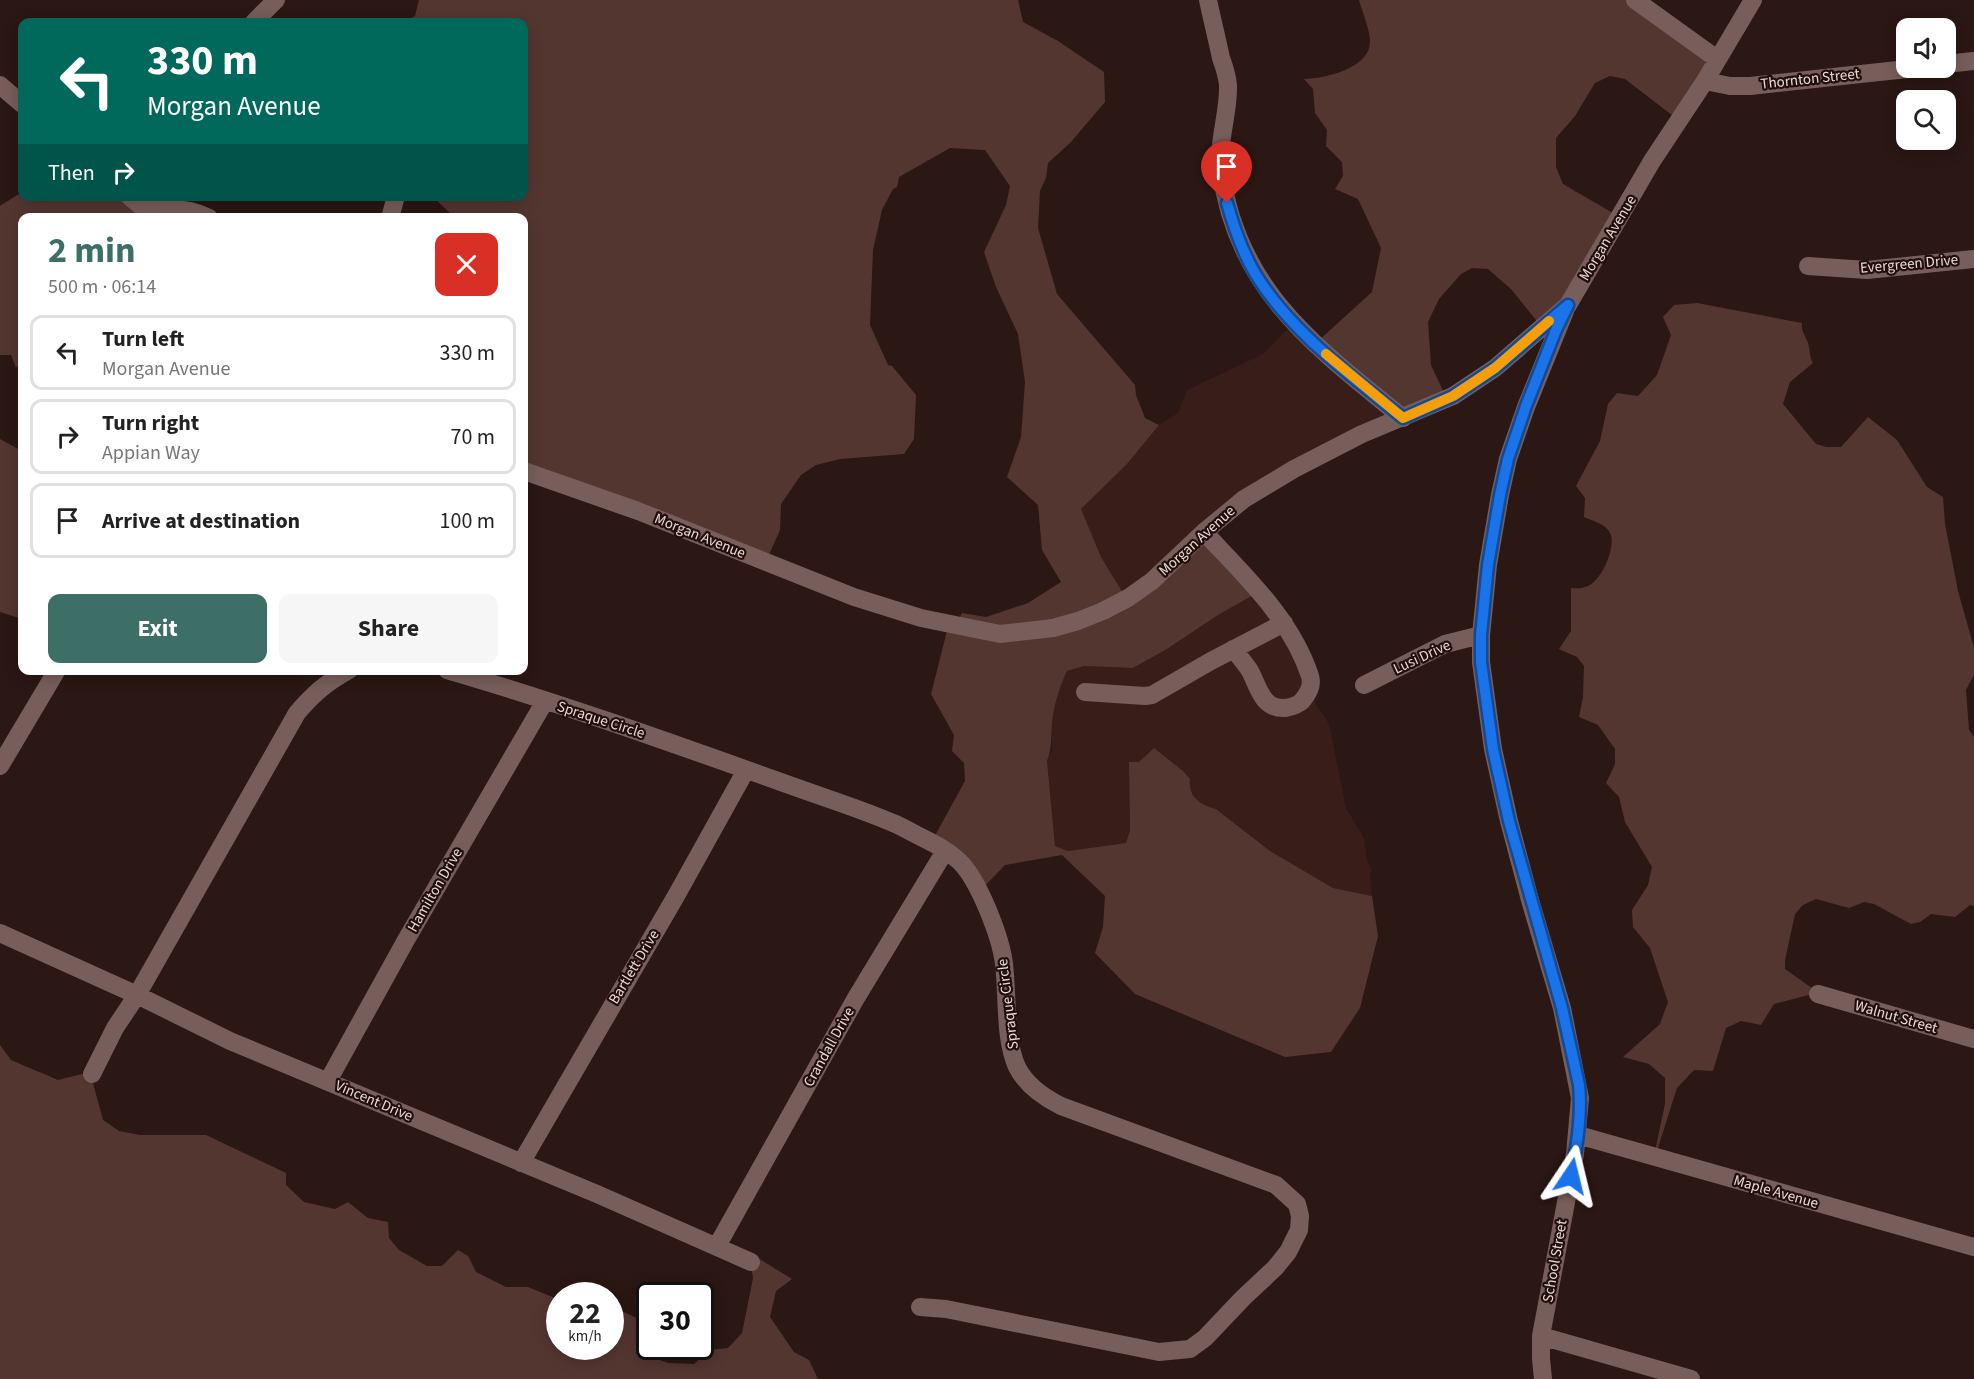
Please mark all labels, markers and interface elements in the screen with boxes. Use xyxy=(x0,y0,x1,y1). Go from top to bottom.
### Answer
map controls xyxy=(1896,18,1956,150)
button: sound xyxy=(1896,18,1956,78)
text: 330 m xyxy=(147,31,258,91)
icon: left xyxy=(48,42,126,120)
street label: Thornton Street xyxy=(1759,63,1861,95)
text: Morgan Avenue xyxy=(147,87,321,126)
button: search xyxy=(1896,90,1956,150)
pin xyxy=(1201,141,1252,203)
icon: arrive xyxy=(1210,150,1243,183)
icon: right xyxy=(107,156,140,189)
text: Then xyxy=(48,157,95,189)
street label: Morgan Avenue xyxy=(1574,191,1642,285)
text: 2 min xyxy=(48,225,136,276)
button: close xyxy=(435,233,498,296)
street label: Evergreen Drive xyxy=(1859,249,1959,279)
text: 500 m · 06:14 xyxy=(48,273,156,301)
text: Turn left xyxy=(102,323,184,355)
icon: left xyxy=(51,336,84,369)
text: 330 m xyxy=(440,337,495,369)
text: Morgan Avenue xyxy=(102,355,231,383)
text: Turn right xyxy=(102,407,199,439)
icon: right xyxy=(51,420,84,453)
text: 70 m xyxy=(450,421,495,453)
text: Appian Way xyxy=(102,439,200,467)
street label: Morgan Avenue xyxy=(1154,501,1240,581)
icon: arrive xyxy=(51,504,84,537)
text: Arrive at destination xyxy=(102,505,300,537)
text: 100 m xyxy=(440,505,495,537)
street label: Morgan Avenue xyxy=(651,508,749,564)
button: Exit xyxy=(48,594,267,663)
button: Share xyxy=(279,594,498,663)
street label: Lusi Drive xyxy=(1390,635,1454,679)
street label: Spraque Circle xyxy=(554,696,648,744)
street label: Hamilton Drive xyxy=(402,844,468,936)
street label: Bartlett Drive xyxy=(604,926,664,1008)
street label: Spraque Circle xyxy=(992,958,1024,1050)
street label: Walnut Street xyxy=(1852,995,1940,1039)
street label: Crandall Drive xyxy=(798,1003,860,1091)
street label: Vincent Drive xyxy=(332,1075,416,1127)
position arrow xyxy=(1539,1144,1603,1208)
street label: Maple Avenue xyxy=(1731,1170,1821,1214)
street label: School Street xyxy=(1537,1218,1573,1304)
speed limit sign: 30 xyxy=(636,1282,714,1360)
text: 22 xyxy=(569,1292,601,1335)
text: km/h xyxy=(568,1326,602,1347)

